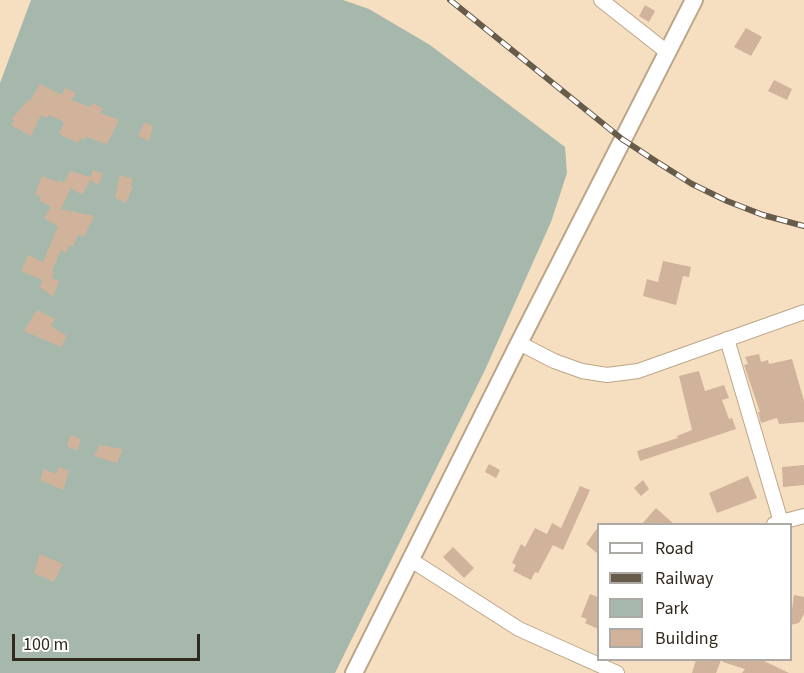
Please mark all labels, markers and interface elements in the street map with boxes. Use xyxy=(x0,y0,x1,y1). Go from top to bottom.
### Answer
legend xyxy=(597,523,792,661)
text: Road xyxy=(655,536,694,561)
text: Railway xyxy=(655,566,714,591)
text: Park xyxy=(655,596,689,621)
scale bar xyxy=(15,622,202,660)
text: Building xyxy=(655,626,718,651)
text: 100 m xyxy=(23,632,68,657)

